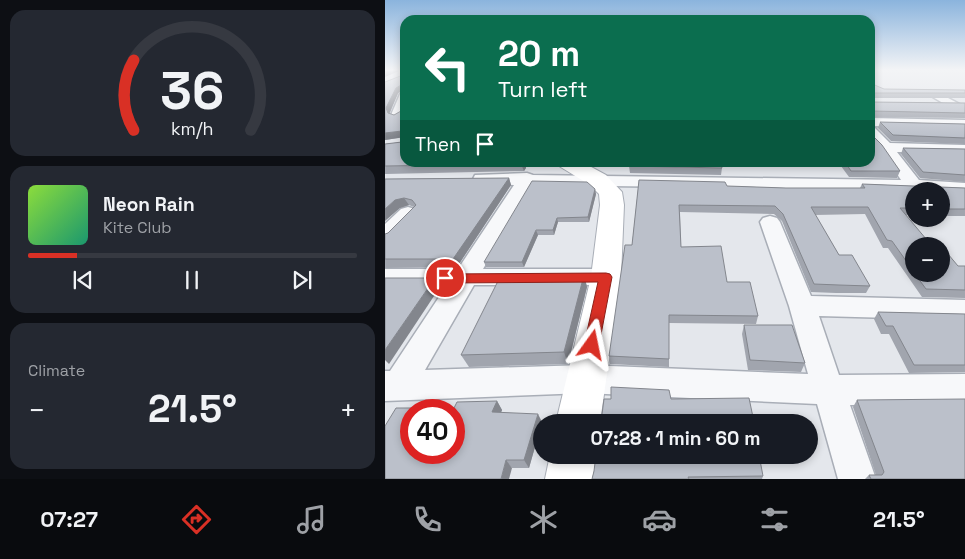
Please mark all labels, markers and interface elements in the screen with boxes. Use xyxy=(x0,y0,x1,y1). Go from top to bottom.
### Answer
text: 20 m xyxy=(498,32,580,76)
icon: left xyxy=(415,35,480,100)
text: 36 xyxy=(161,58,224,124)
text: Turn left xyxy=(498,75,588,103)
text: km/h xyxy=(171,117,214,140)
icon: arrive xyxy=(471,130,499,158)
text: Then xyxy=(415,132,461,157)
map controls xyxy=(905,182,950,282)
button: + xyxy=(905,182,950,227)
text: Neon Rain xyxy=(103,192,195,217)
text: Kite Club xyxy=(103,217,172,238)
button: − xyxy=(905,237,950,282)
pin xyxy=(424,257,466,299)
icon: arrive xyxy=(431,264,459,292)
icon: previous xyxy=(69,266,97,294)
icon: pause xyxy=(178,266,206,294)
icon: next xyxy=(288,266,316,294)
position arrow xyxy=(565,318,617,370)
text: Climate xyxy=(28,360,85,381)
text: 21.5° xyxy=(148,385,237,433)
text: − xyxy=(28,392,45,428)
text: + xyxy=(340,392,357,428)
speed limit sign: 40 xyxy=(400,399,465,464)
text: 07:28 · 1 min · 60 m xyxy=(591,426,760,451)
icon: directions xyxy=(179,502,214,537)
icon: music xyxy=(294,502,329,537)
icon: phone xyxy=(410,502,445,537)
icon: climate xyxy=(526,502,561,537)
icon: car xyxy=(642,502,677,537)
icon: filters xyxy=(757,502,792,537)
text: 07:27 xyxy=(40,505,98,533)
text: 21.5° xyxy=(873,505,925,533)

